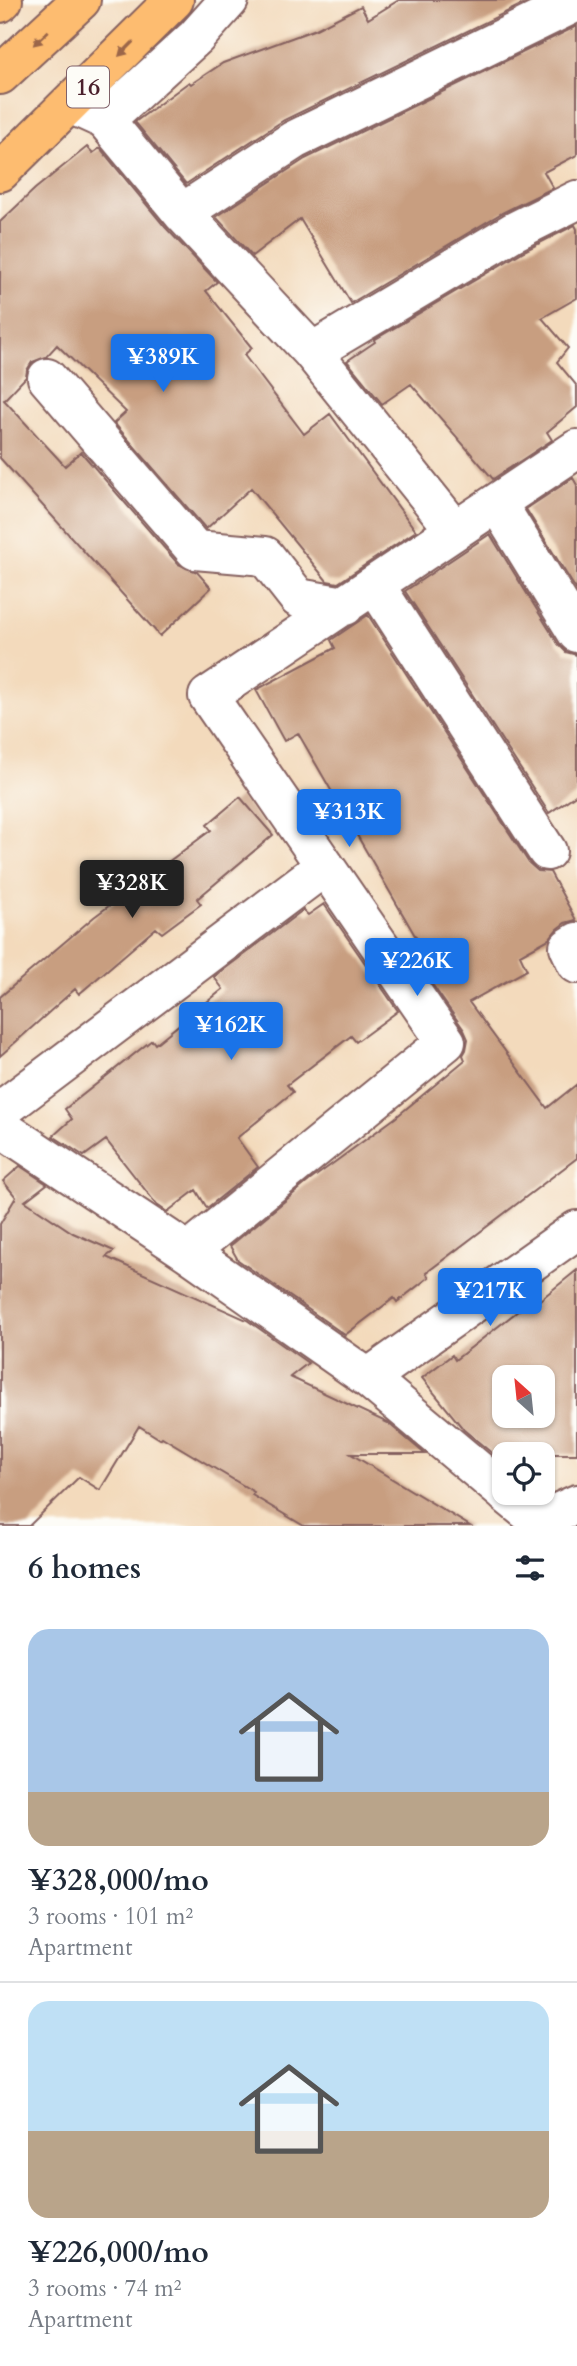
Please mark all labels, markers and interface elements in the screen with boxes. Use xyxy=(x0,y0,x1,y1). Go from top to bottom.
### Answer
one-way arrow xyxy=(33,29,50,45)
one-way arrow xyxy=(117,40,134,57)
road number: 16 xyxy=(67,66,109,108)
pin: ¥389K xyxy=(114,334,212,394)
text: ¥389K xyxy=(127,341,199,372)
pin: ¥313K xyxy=(300,790,398,849)
text: ¥313K xyxy=(313,796,385,827)
pin: ¥328K xyxy=(83,860,181,920)
text: ¥328K xyxy=(96,867,168,898)
pin: ¥226K xyxy=(368,939,466,998)
text: ¥226K xyxy=(381,945,453,976)
pin: ¥162K xyxy=(182,1002,280,1062)
text: ¥162K xyxy=(195,1009,267,1040)
pin: ¥217K xyxy=(441,1268,539,1328)
text: ¥217K xyxy=(454,1275,526,1306)
north arrow xyxy=(492,1365,555,1428)
map controls xyxy=(492,1365,555,1505)
button: locate xyxy=(492,1442,555,1505)
text: 6 homes xyxy=(28,1548,141,1589)
icon: filters xyxy=(511,1549,549,1587)
icon: home xyxy=(226,1674,352,1800)
text: ¥328,000/mo xyxy=(28,1860,209,1901)
text: 3 rooms · 101 m² xyxy=(28,1901,193,1932)
text: Apartment xyxy=(28,1932,132,1963)
icon: home xyxy=(226,2046,352,2172)
text: ¥226,000/mo xyxy=(28,2232,209,2273)
text: 3 rooms · 74 m² xyxy=(28,2273,181,2304)
text: Apartment xyxy=(28,2304,132,2335)

